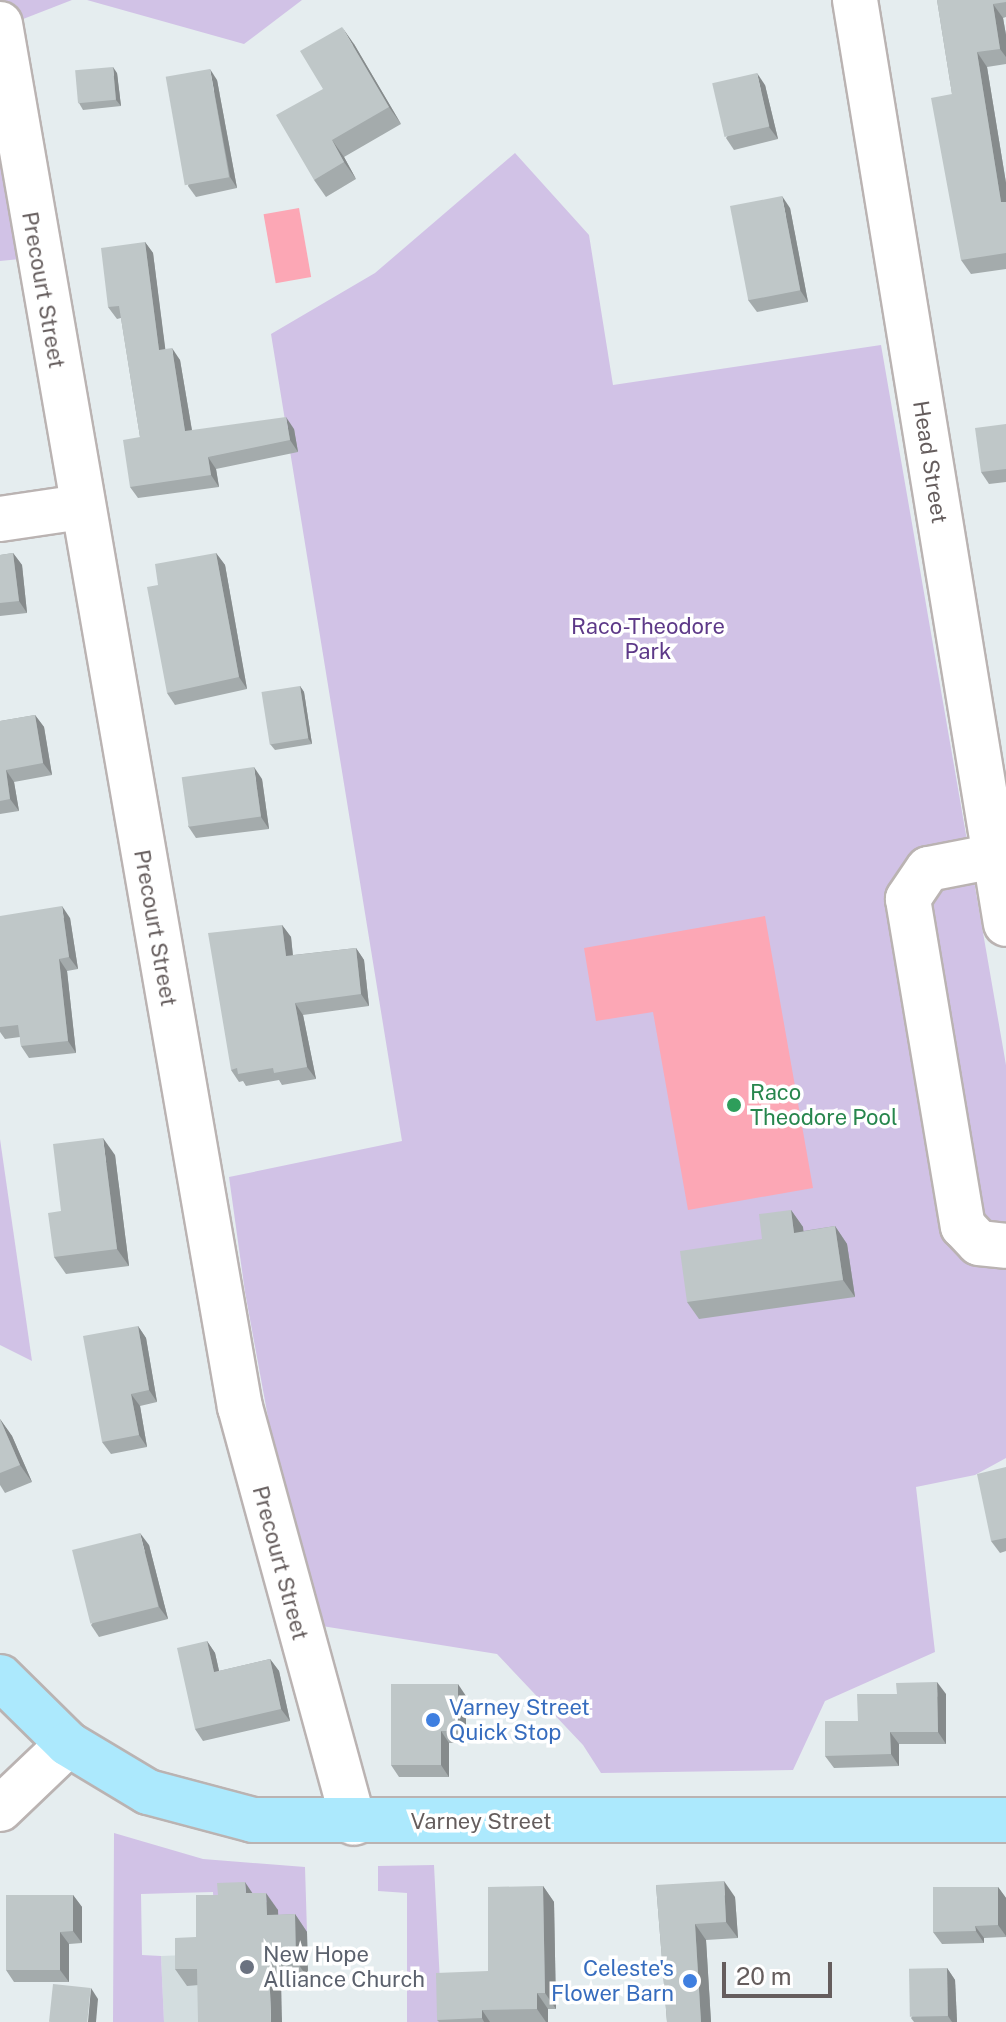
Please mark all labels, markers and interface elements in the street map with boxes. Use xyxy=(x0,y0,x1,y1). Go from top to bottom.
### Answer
street label: Precourt Street xyxy=(16,210,70,370)
street label: Head Street xyxy=(907,399,953,525)
park label: Raco-Theodore Park xyxy=(571,613,725,664)
street label: Precourt Street xyxy=(128,848,182,1008)
place label: Raco Theodore Pool xyxy=(750,1079,898,1130)
marker: Raco Theodore Pool xyxy=(725,1096,743,1114)
street label: Precourt Street xyxy=(247,1483,313,1643)
place label: Varney Street Quick Stop xyxy=(449,1694,590,1746)
marker: Varney Street Quick Stop xyxy=(424,1711,442,1729)
street label: Varney Street xyxy=(411,1809,551,1835)
place label: New Hope Alliance Church xyxy=(263,1941,425,1992)
scale bar xyxy=(726,1946,836,1996)
place label: Celeste's Flower Barn xyxy=(551,1955,674,2006)
marker: New Hope Alliance Church xyxy=(238,1958,256,1976)
text: 20 m xyxy=(736,1962,792,1990)
marker: Celeste's Flower Barn xyxy=(681,1972,699,1990)

